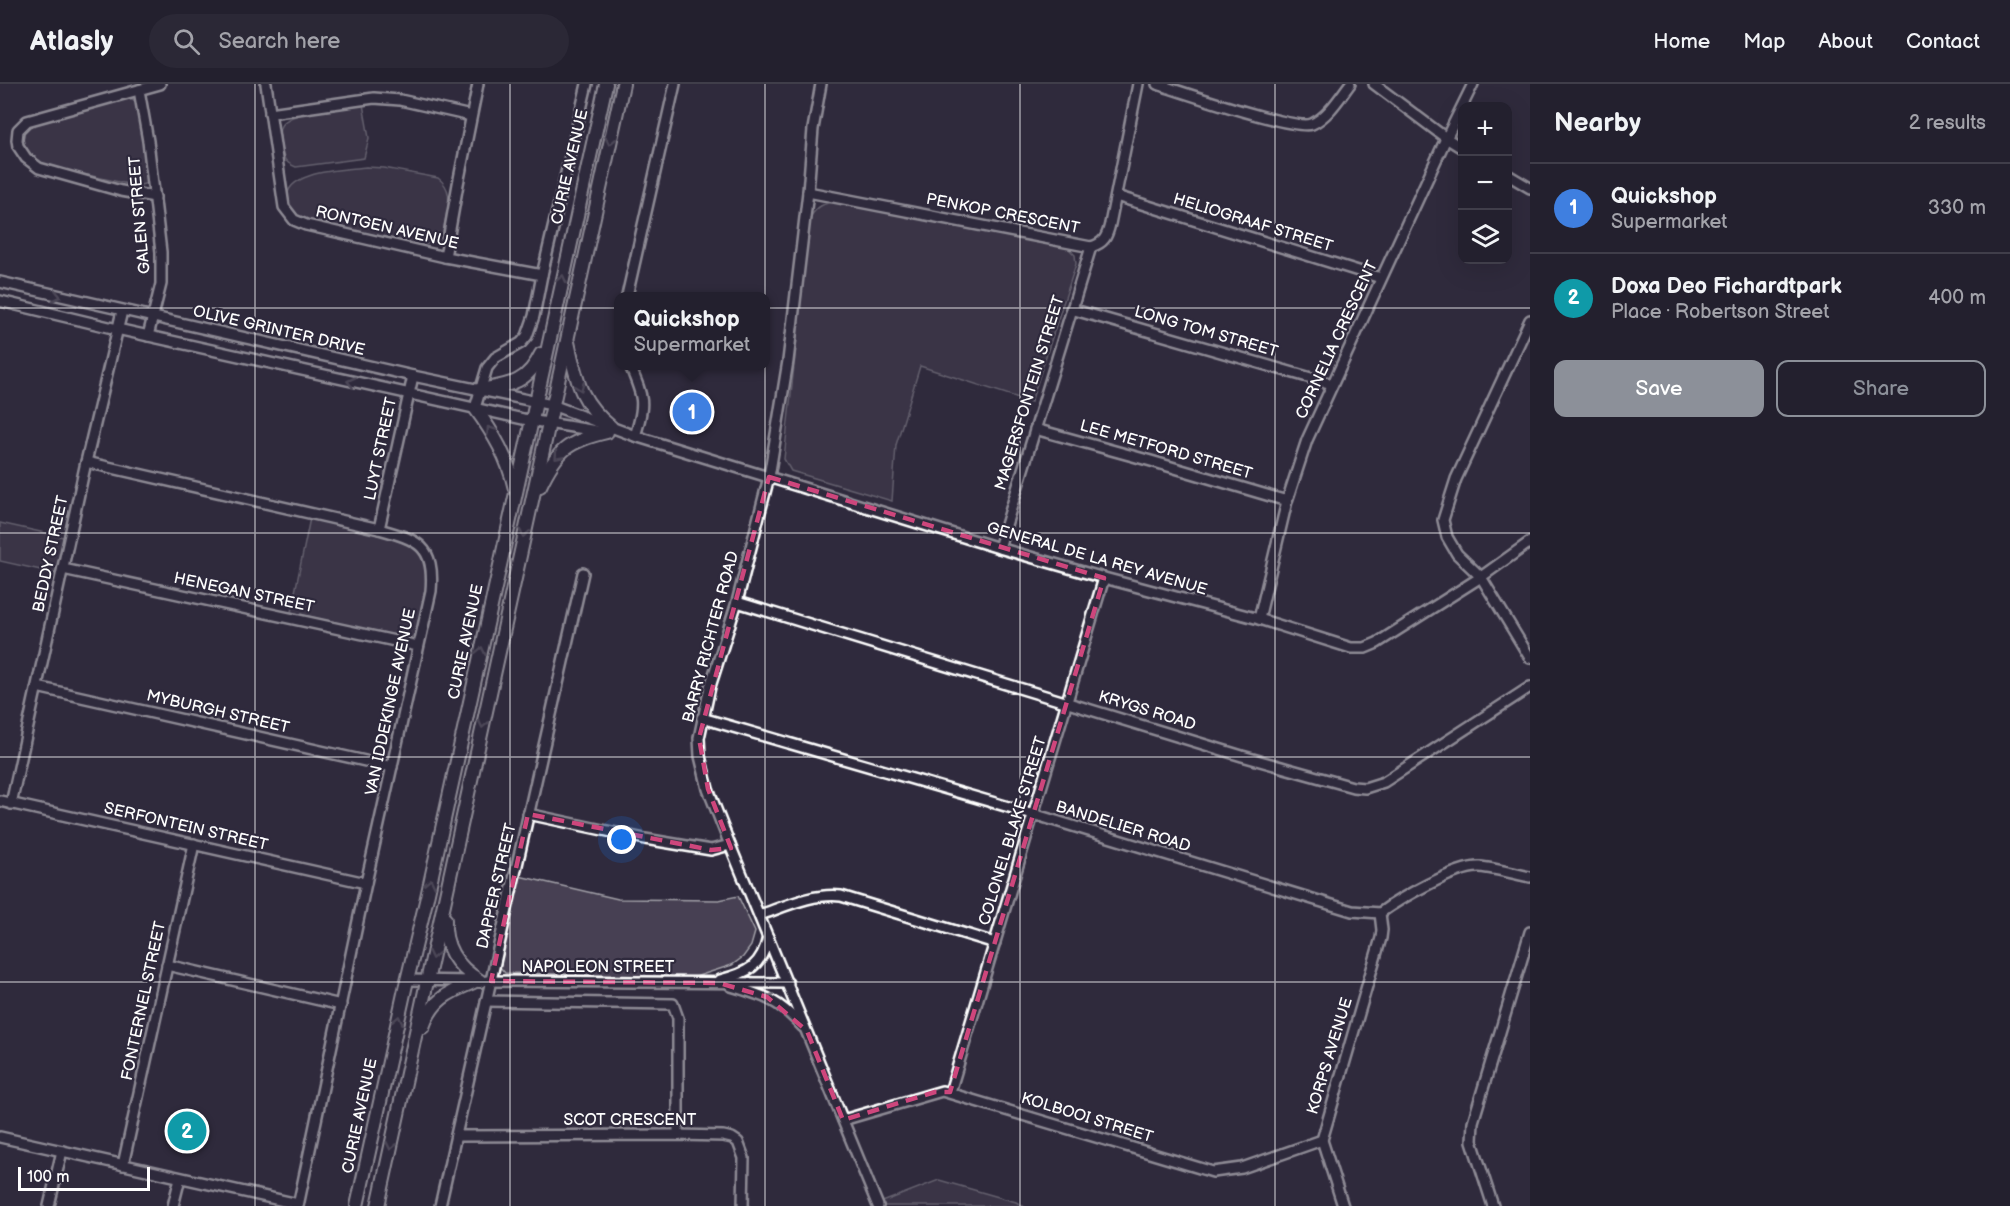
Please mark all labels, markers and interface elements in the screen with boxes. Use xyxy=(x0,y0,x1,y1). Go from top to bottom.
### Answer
search box xyxy=(149,14,569,68)
text: Atlasly xyxy=(30,25,113,58)
icon: search xyxy=(170,25,203,58)
text: Search here xyxy=(218,28,340,55)
text: Home xyxy=(1653,29,1710,54)
text: Map xyxy=(1743,29,1785,54)
text: About xyxy=(1818,29,1873,54)
text: Contact xyxy=(1906,29,1980,54)
map controls xyxy=(1458,102,1512,264)
button: + xyxy=(1458,102,1512,156)
street label: CURIE AVENUE xyxy=(548,108,592,226)
text: Nearby xyxy=(1554,108,1641,139)
text: 2 results xyxy=(1909,111,1986,135)
one-way arrow xyxy=(604,136,617,146)
street label: GALEN STREET xyxy=(125,155,155,275)
button: − xyxy=(1458,156,1512,210)
text: Quickshop xyxy=(1611,183,1717,210)
street label: PENKOP CRESCENT xyxy=(925,190,1082,238)
street label: HELIOGRAAF STREET xyxy=(1171,190,1336,256)
text: 1 xyxy=(1569,196,1578,220)
text: 330 m xyxy=(1928,196,1986,220)
street label: RONTGEN AVENUE xyxy=(314,202,460,254)
button: layers xyxy=(1458,210,1512,264)
text: Supermarket xyxy=(1611,210,1727,234)
street label: CORNELIA CRESCENT xyxy=(1292,258,1382,422)
text: Doxa Deo Fichardtpark xyxy=(1611,273,1842,300)
one-way arrow xyxy=(555,274,568,284)
text: 2 xyxy=(1568,286,1579,310)
text: 400 m xyxy=(1928,286,1986,310)
one-way arrow xyxy=(52,288,62,301)
popup xyxy=(614,292,770,370)
street label: MAGERSFONTEIN STREET xyxy=(991,293,1069,493)
text: Place · Robertson Street xyxy=(1611,300,1829,324)
street label: OLIVE GRINTER DRIVE xyxy=(191,302,367,360)
street label: LONG TOM STREET xyxy=(1132,302,1280,362)
text: Quickshop xyxy=(634,306,740,333)
text: Supermarket xyxy=(634,333,750,357)
button: Save xyxy=(1554,360,1764,417)
button: Share xyxy=(1776,360,1986,417)
one-way arrow xyxy=(347,376,357,389)
one-way arrow xyxy=(573,381,585,392)
pin: 1 xyxy=(672,390,712,434)
street label: LUYT STREET xyxy=(361,395,401,502)
street label: LEE METFORD STREET xyxy=(1078,416,1255,484)
one-way arrow xyxy=(486,426,498,436)
one-way arrow xyxy=(554,450,565,460)
street label: BEDDY STREET xyxy=(29,494,73,614)
street label: GENERAL DE LA REY AVENUE xyxy=(985,518,1209,600)
one-way arrow xyxy=(519,528,532,538)
street label: BARRY RICHTER ROAD xyxy=(679,549,743,725)
street label: HENEGAN STREET xyxy=(172,569,316,617)
street label: CURIE AVENUE xyxy=(444,583,488,701)
street label: VAN IDDEKINGE AVENUE xyxy=(362,607,420,797)
one-way arrow xyxy=(474,646,487,656)
street label: MYBURGH STREET xyxy=(145,686,292,738)
street label: KRYGS ROAD xyxy=(1096,687,1198,735)
one-way arrow xyxy=(477,718,490,728)
street label: COLONEL BLAKE STREET xyxy=(975,734,1051,928)
street label: BANDELIER ROAD xyxy=(1053,797,1193,857)
street label: SERFONTEIN STREET xyxy=(102,799,270,855)
street label: DAPPER STREET xyxy=(473,821,521,951)
your location xyxy=(607,825,636,854)
one-way arrow xyxy=(423,878,436,888)
street label: FONTERNEL STREET xyxy=(118,919,170,1082)
one-way arrow xyxy=(427,950,440,960)
street label: NAPOLEON STREET xyxy=(522,958,675,977)
one-way arrow xyxy=(763,994,774,1006)
street label: KORPS AVENUE xyxy=(1303,995,1357,1117)
one-way arrow xyxy=(391,1015,404,1025)
street label: CURIE AVENUE xyxy=(338,1057,382,1175)
street label: KOLBOOI STREET xyxy=(1019,1089,1156,1147)
pin: 2 xyxy=(168,1108,207,1154)
street label: SCOT CRESCENT xyxy=(564,1111,697,1130)
one-way arrow xyxy=(385,1141,398,1151)
scale bar xyxy=(18,1164,150,1192)
text: 100 m xyxy=(27,1168,70,1187)

